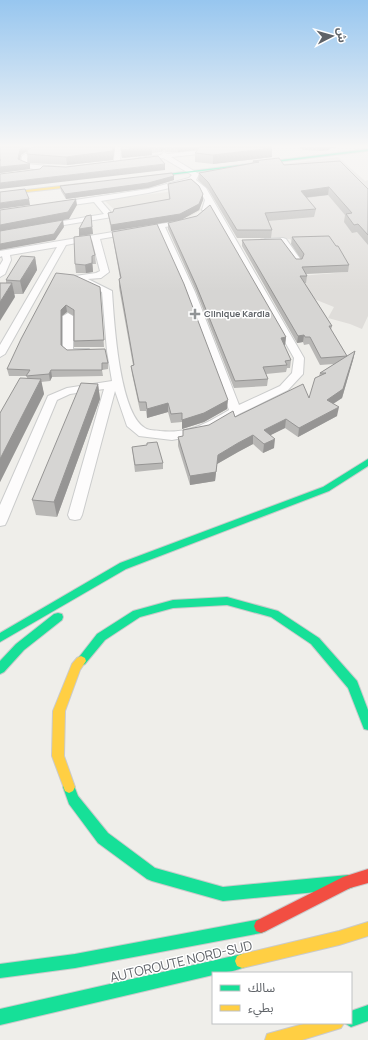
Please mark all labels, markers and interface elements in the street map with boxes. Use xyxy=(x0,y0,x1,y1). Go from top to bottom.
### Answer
north arrow xyxy=(312,16,352,56)
text: ش xyxy=(334,27,351,43)
place label: Clinique Kardia xyxy=(204,307,270,320)
marker: Clinique Kardia xyxy=(189,308,201,320)
street label: AUTOROUTE NORD-SUD xyxy=(108,936,254,986)
legend xyxy=(212,972,352,1024)
text: سالك xyxy=(248,979,275,996)
text: بطيء xyxy=(248,999,274,1018)

